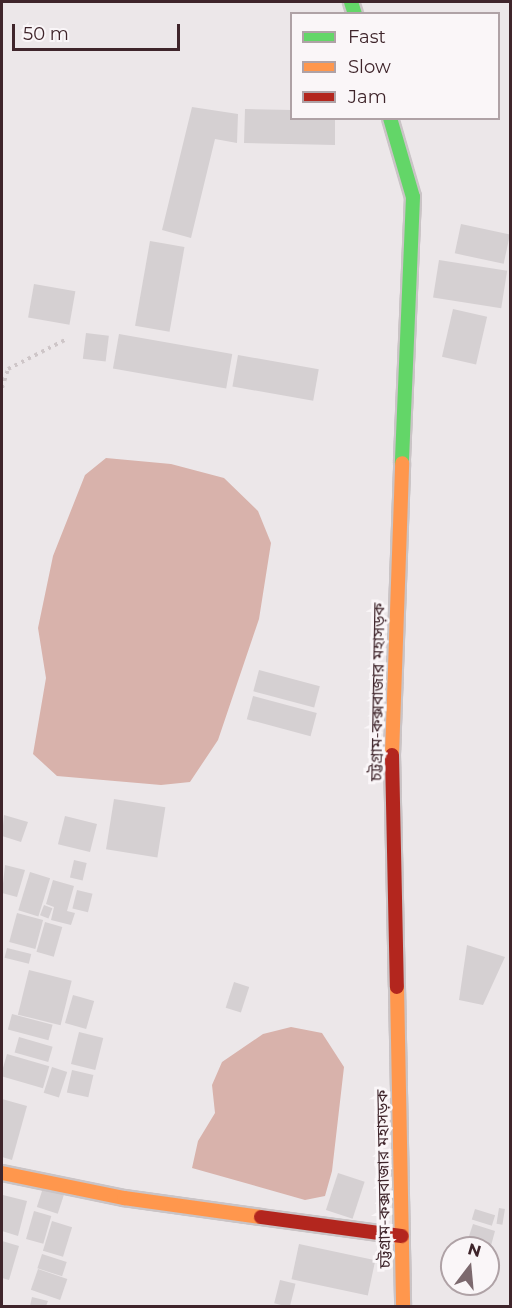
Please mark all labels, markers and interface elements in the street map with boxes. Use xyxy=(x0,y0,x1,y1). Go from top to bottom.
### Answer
scale bar xyxy=(15,12,183,50)
legend xyxy=(290,12,500,120)
text: 50 m xyxy=(23,23,69,45)
text: Fast xyxy=(348,26,386,48)
text: Slow xyxy=(348,56,391,78)
text: Jam xyxy=(348,86,387,108)
street label: চট্টগ্রাম-কক্সবাজার মহাসড়ক xyxy=(367,603,389,781)
street label: চট্টগ্রাম-কক্সবাজার মহাসড়ক xyxy=(373,1090,395,1268)
north arrow xyxy=(440,1236,500,1296)
text: N xyxy=(466,1239,483,1261)

